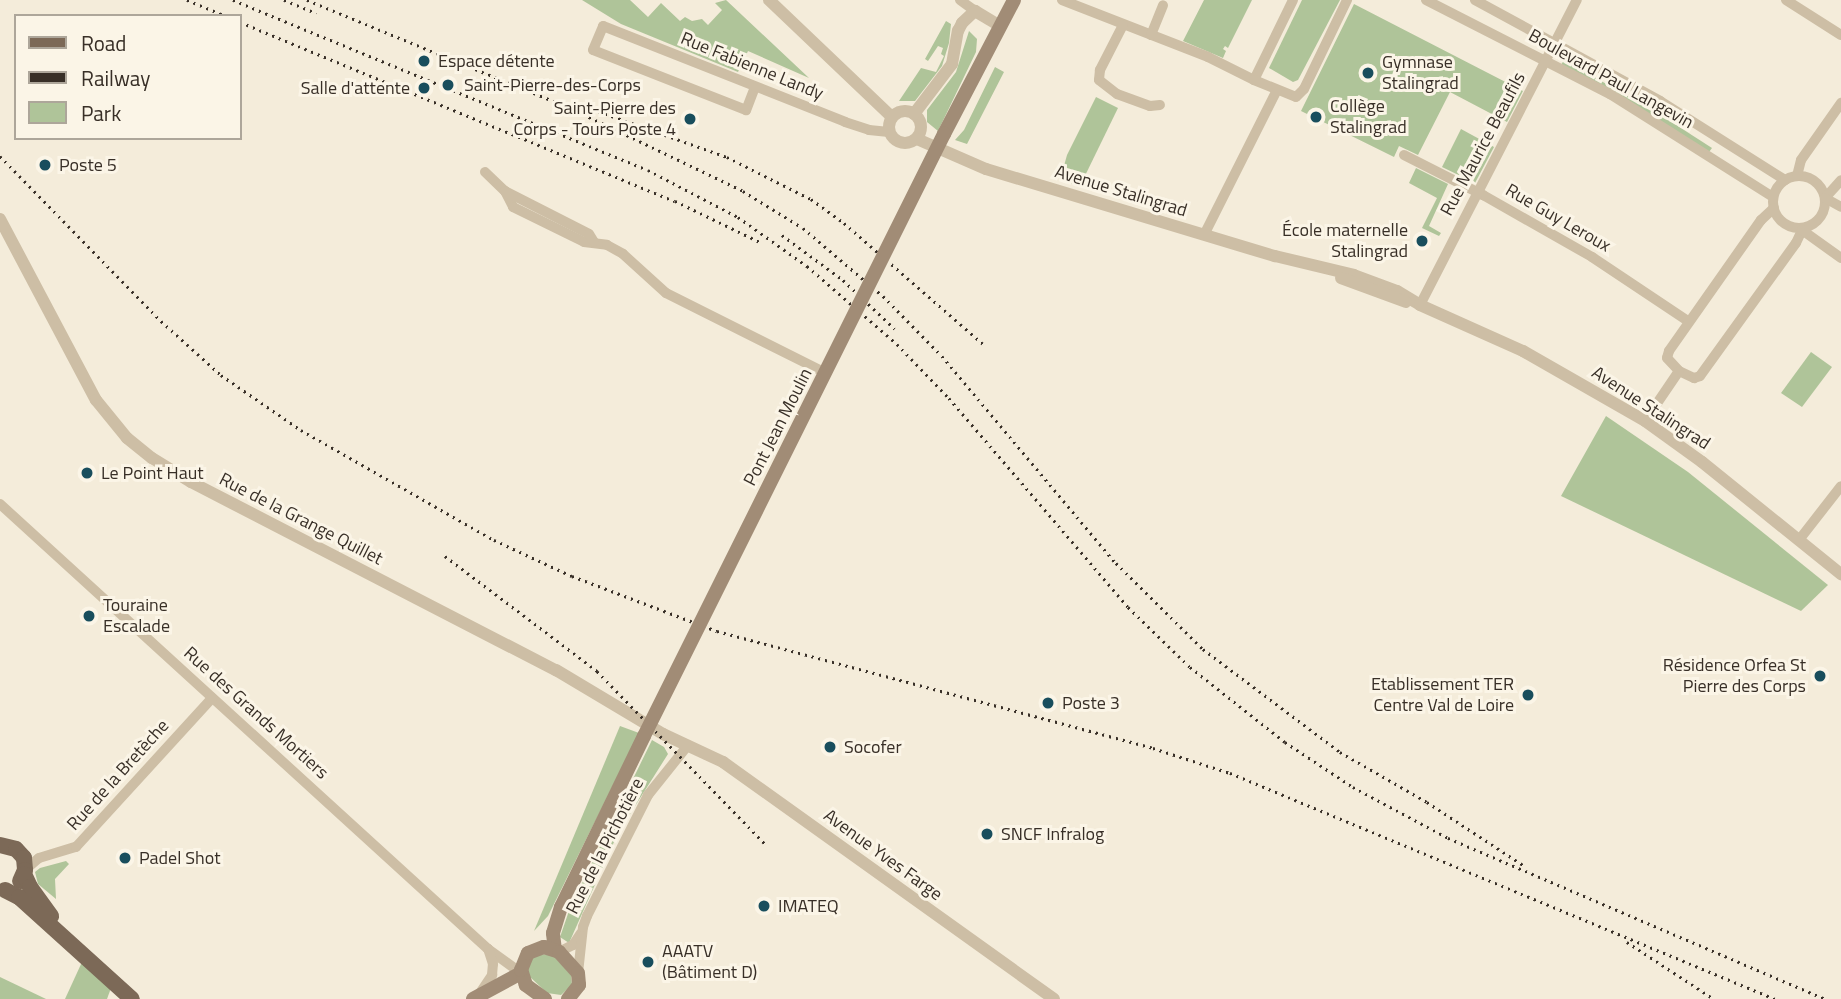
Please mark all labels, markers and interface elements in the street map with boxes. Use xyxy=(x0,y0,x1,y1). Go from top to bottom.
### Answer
legend xyxy=(14,14,242,140)
street label: Boulevard Paul Langevin xyxy=(1525,25,1697,133)
text: Road xyxy=(81,27,126,59)
street label: Rue Fabienne Landy xyxy=(678,28,826,104)
place label: Espace détente xyxy=(438,50,555,72)
place label: Gymnase Stalingrad xyxy=(1382,52,1459,94)
marker: Espace détente xyxy=(416,53,432,69)
text: Railway xyxy=(81,62,150,94)
marker: Gymnase Stalingrad xyxy=(1360,65,1376,81)
street label: Rue Maurice Beaufils xyxy=(1436,69,1530,219)
place label: Saint-Pierre-des-Corps xyxy=(464,74,641,96)
marker: Saint-Pierre-des-Corps xyxy=(438,75,458,95)
place label: Salle d'attente xyxy=(301,77,410,99)
marker: Salle d'attente xyxy=(416,80,432,96)
place label: Collège Stalingrad xyxy=(1330,96,1407,138)
text: Park xyxy=(81,97,121,129)
place label: Saint-Pierre des Corps - Tours Poste 4 xyxy=(514,98,676,140)
marker: Collège Stalingrad xyxy=(1308,109,1324,125)
marker: Saint-Pierre des Corps - Tours Poste 4 xyxy=(682,111,698,127)
place label: Poste 5 xyxy=(59,154,117,176)
marker: Poste 5 xyxy=(37,157,53,173)
street label: Avenue Stalingrad xyxy=(1052,161,1190,221)
street label: Rue Guy Leroux xyxy=(1502,179,1614,257)
place label: École maternelle Stalingrad xyxy=(1282,220,1408,262)
marker: École maternelle Stalingrad xyxy=(1414,233,1430,249)
street label: Avenue Stalingrad xyxy=(1588,362,1714,454)
street label: Pont Jean Moulin xyxy=(739,365,817,489)
place label: Le Point Haut xyxy=(101,462,204,484)
marker: Le Point Haut xyxy=(79,465,95,481)
street label: Rue de la Grange Quillet xyxy=(216,468,386,570)
place label: Touraine Escalade xyxy=(103,595,170,638)
marker: Touraine Escalade xyxy=(81,608,97,624)
street label: Rue des Grands Mortiers xyxy=(179,642,333,784)
place label: Résidence Orfea St Pierre des Corps xyxy=(1663,655,1806,698)
marker: Résidence Orfea St Pierre des Corps xyxy=(1812,668,1828,684)
place label: Etablissement TER Centre Val de Loire xyxy=(1371,674,1514,716)
marker: Etablissement TER Centre Val de Loire xyxy=(1520,687,1536,703)
place label: Poste 3 xyxy=(1062,692,1120,714)
marker: Poste 3 xyxy=(1040,695,1056,711)
street label: Rue de la Bretèche xyxy=(63,715,173,835)
place label: Socofer xyxy=(844,736,902,758)
marker: Socofer xyxy=(822,739,838,755)
street label: Rue de la Pichotière xyxy=(561,775,649,917)
street label: Avenue Yves Farge xyxy=(819,805,947,905)
place label: SNCF Infralog xyxy=(1001,823,1104,845)
marker: SNCF Infralog xyxy=(979,826,995,842)
place label: Padel Shot xyxy=(139,847,221,869)
marker: Padel Shot xyxy=(117,850,133,866)
place label: IMATEQ xyxy=(778,895,839,917)
marker: IMATEQ xyxy=(756,898,772,914)
place label: AAATV (Bâtiment D) xyxy=(662,941,757,984)
marker: AAATV (Bâtiment D) xyxy=(640,954,656,970)

